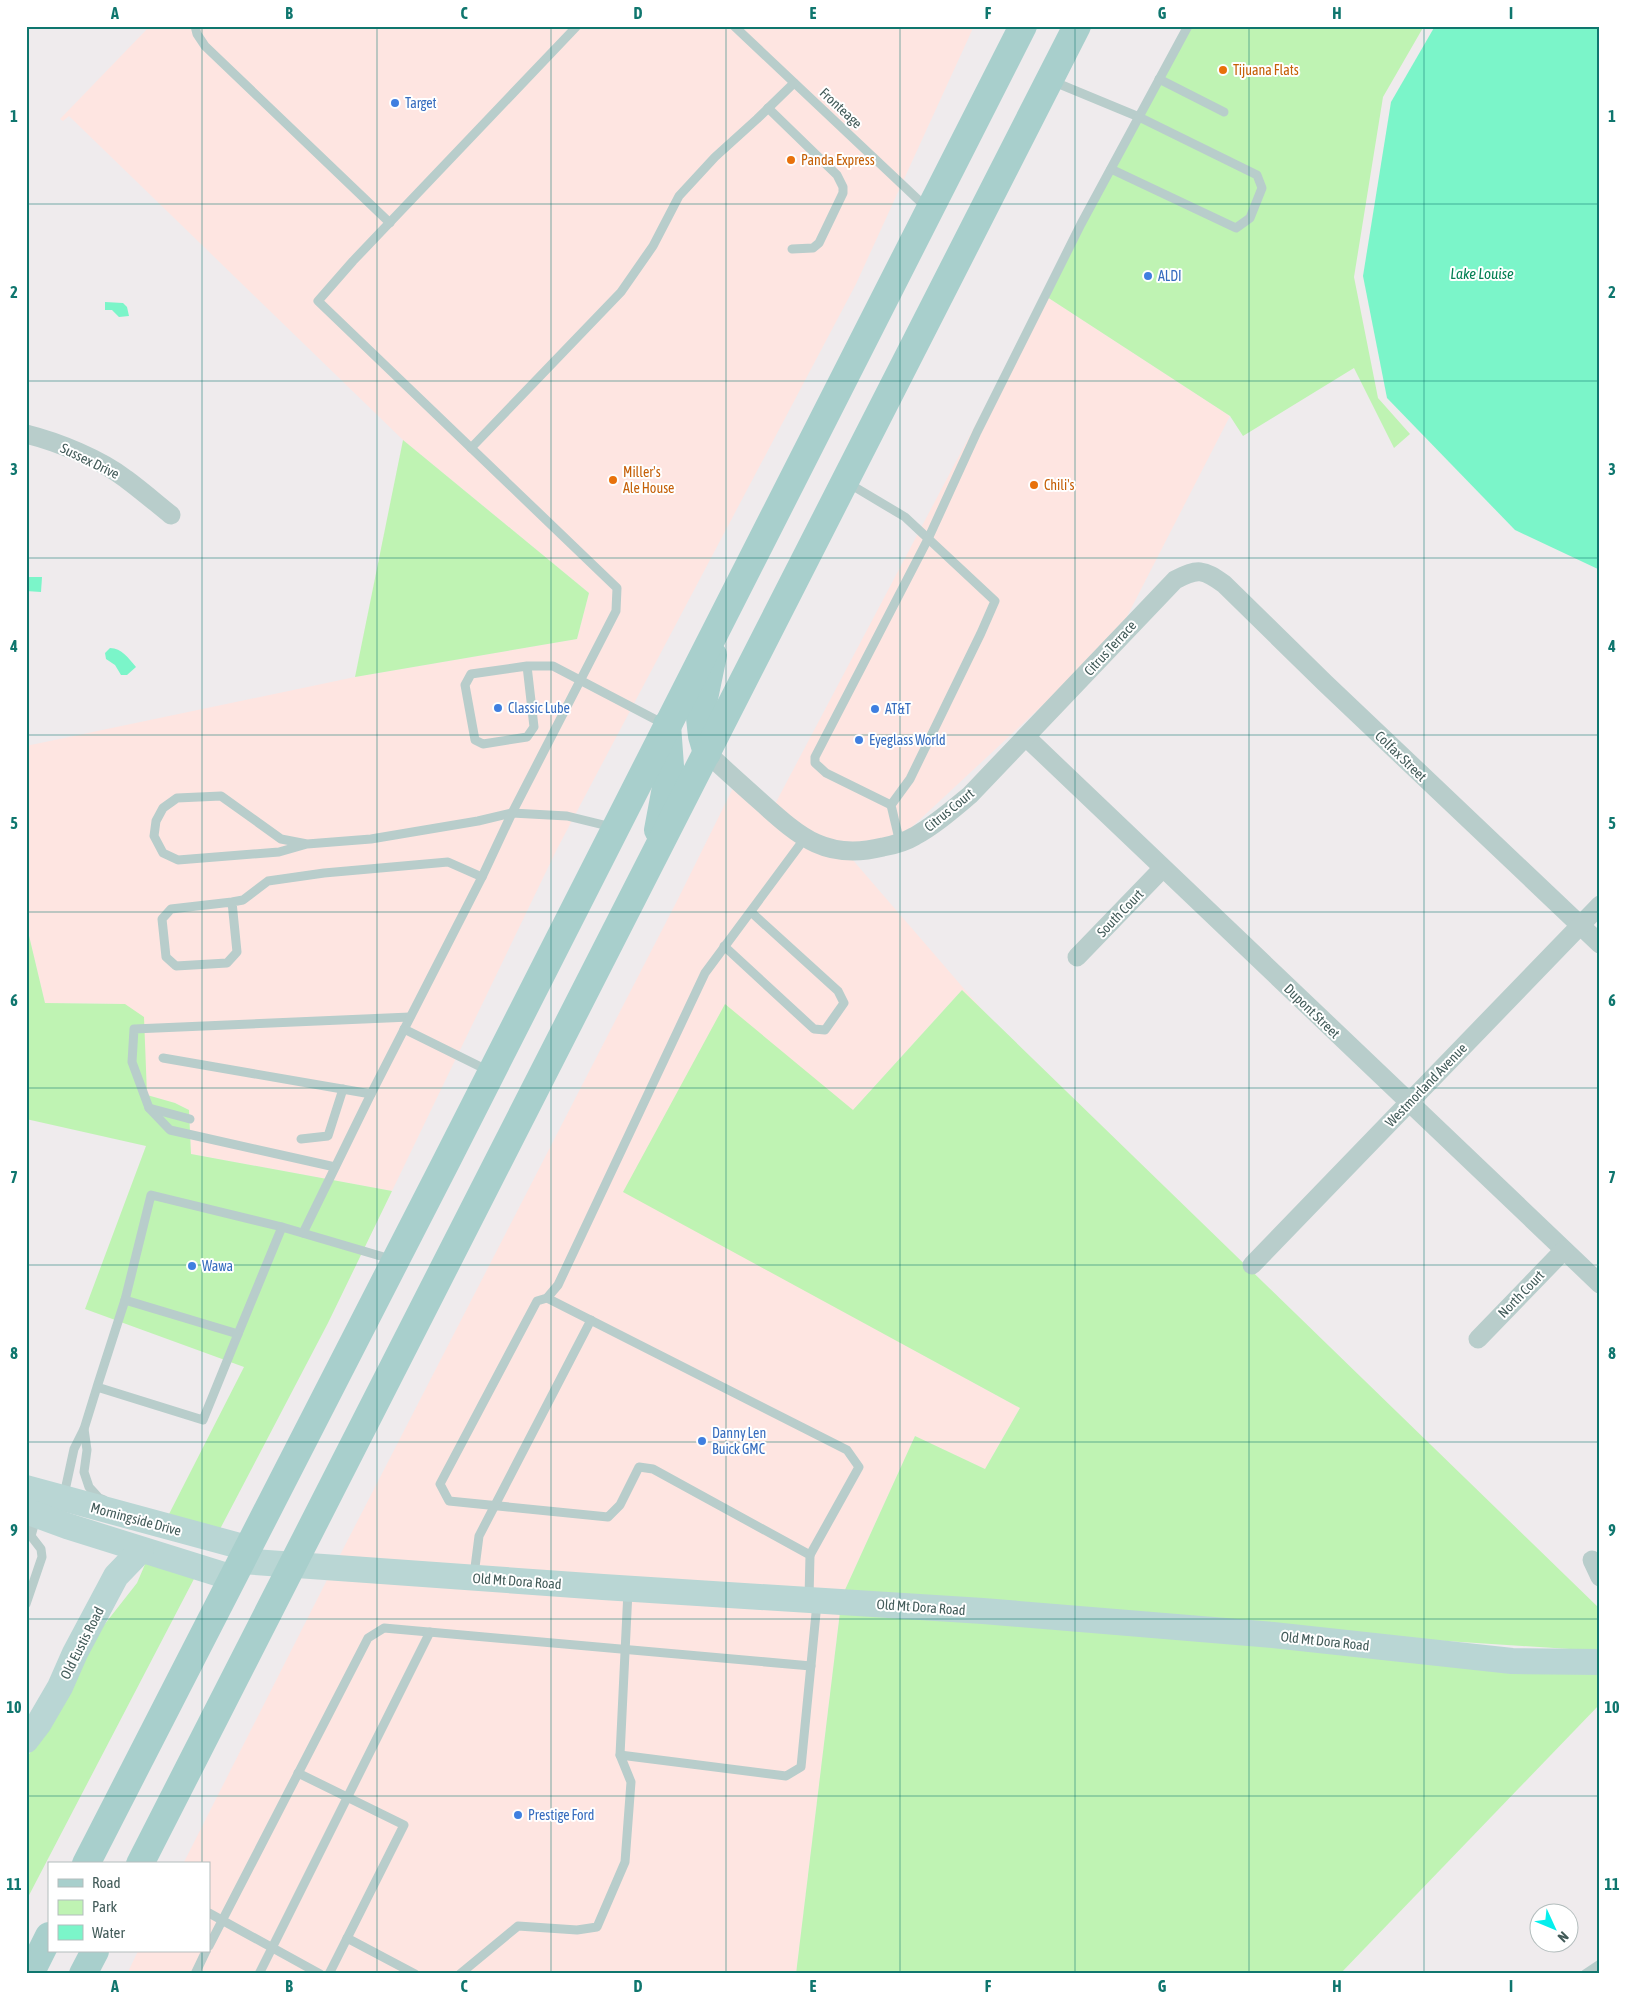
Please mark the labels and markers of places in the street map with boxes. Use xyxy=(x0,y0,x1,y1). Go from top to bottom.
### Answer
place label: Tijuana Flats xyxy=(1233,62,1299,78)
marker: Tijuana Flats xyxy=(1217,64,1229,76)
place label: Target xyxy=(405,95,437,111)
marker: Target xyxy=(389,97,401,109)
place label: Panda Express xyxy=(801,152,875,168)
marker: Panda Express xyxy=(785,154,797,166)
place label: ALDI xyxy=(1158,268,1182,284)
marker: ALDI xyxy=(1142,270,1154,282)
place label: Miller's Ale House xyxy=(623,464,674,496)
marker: Miller's Ale House xyxy=(607,474,619,486)
place label: Chili's xyxy=(1044,477,1075,493)
marker: Chili's xyxy=(1028,479,1040,491)
place label: Classic Lube xyxy=(508,700,570,716)
place label: AT&T xyxy=(885,701,911,717)
marker: Classic Lube xyxy=(492,702,504,714)
marker: AT&T xyxy=(869,703,881,715)
place label: Eyeglass World xyxy=(869,732,946,748)
marker: Eyeglass World xyxy=(853,734,865,746)
place label: Wawa xyxy=(202,1258,233,1274)
marker: Wawa xyxy=(186,1260,198,1272)
place label: Danny Len Buick GMC xyxy=(712,1425,766,1457)
marker: Danny Len Buick GMC xyxy=(696,1435,708,1447)
place label: Prestige Ford xyxy=(528,1807,594,1823)
marker: Prestige Ford xyxy=(512,1809,524,1821)

